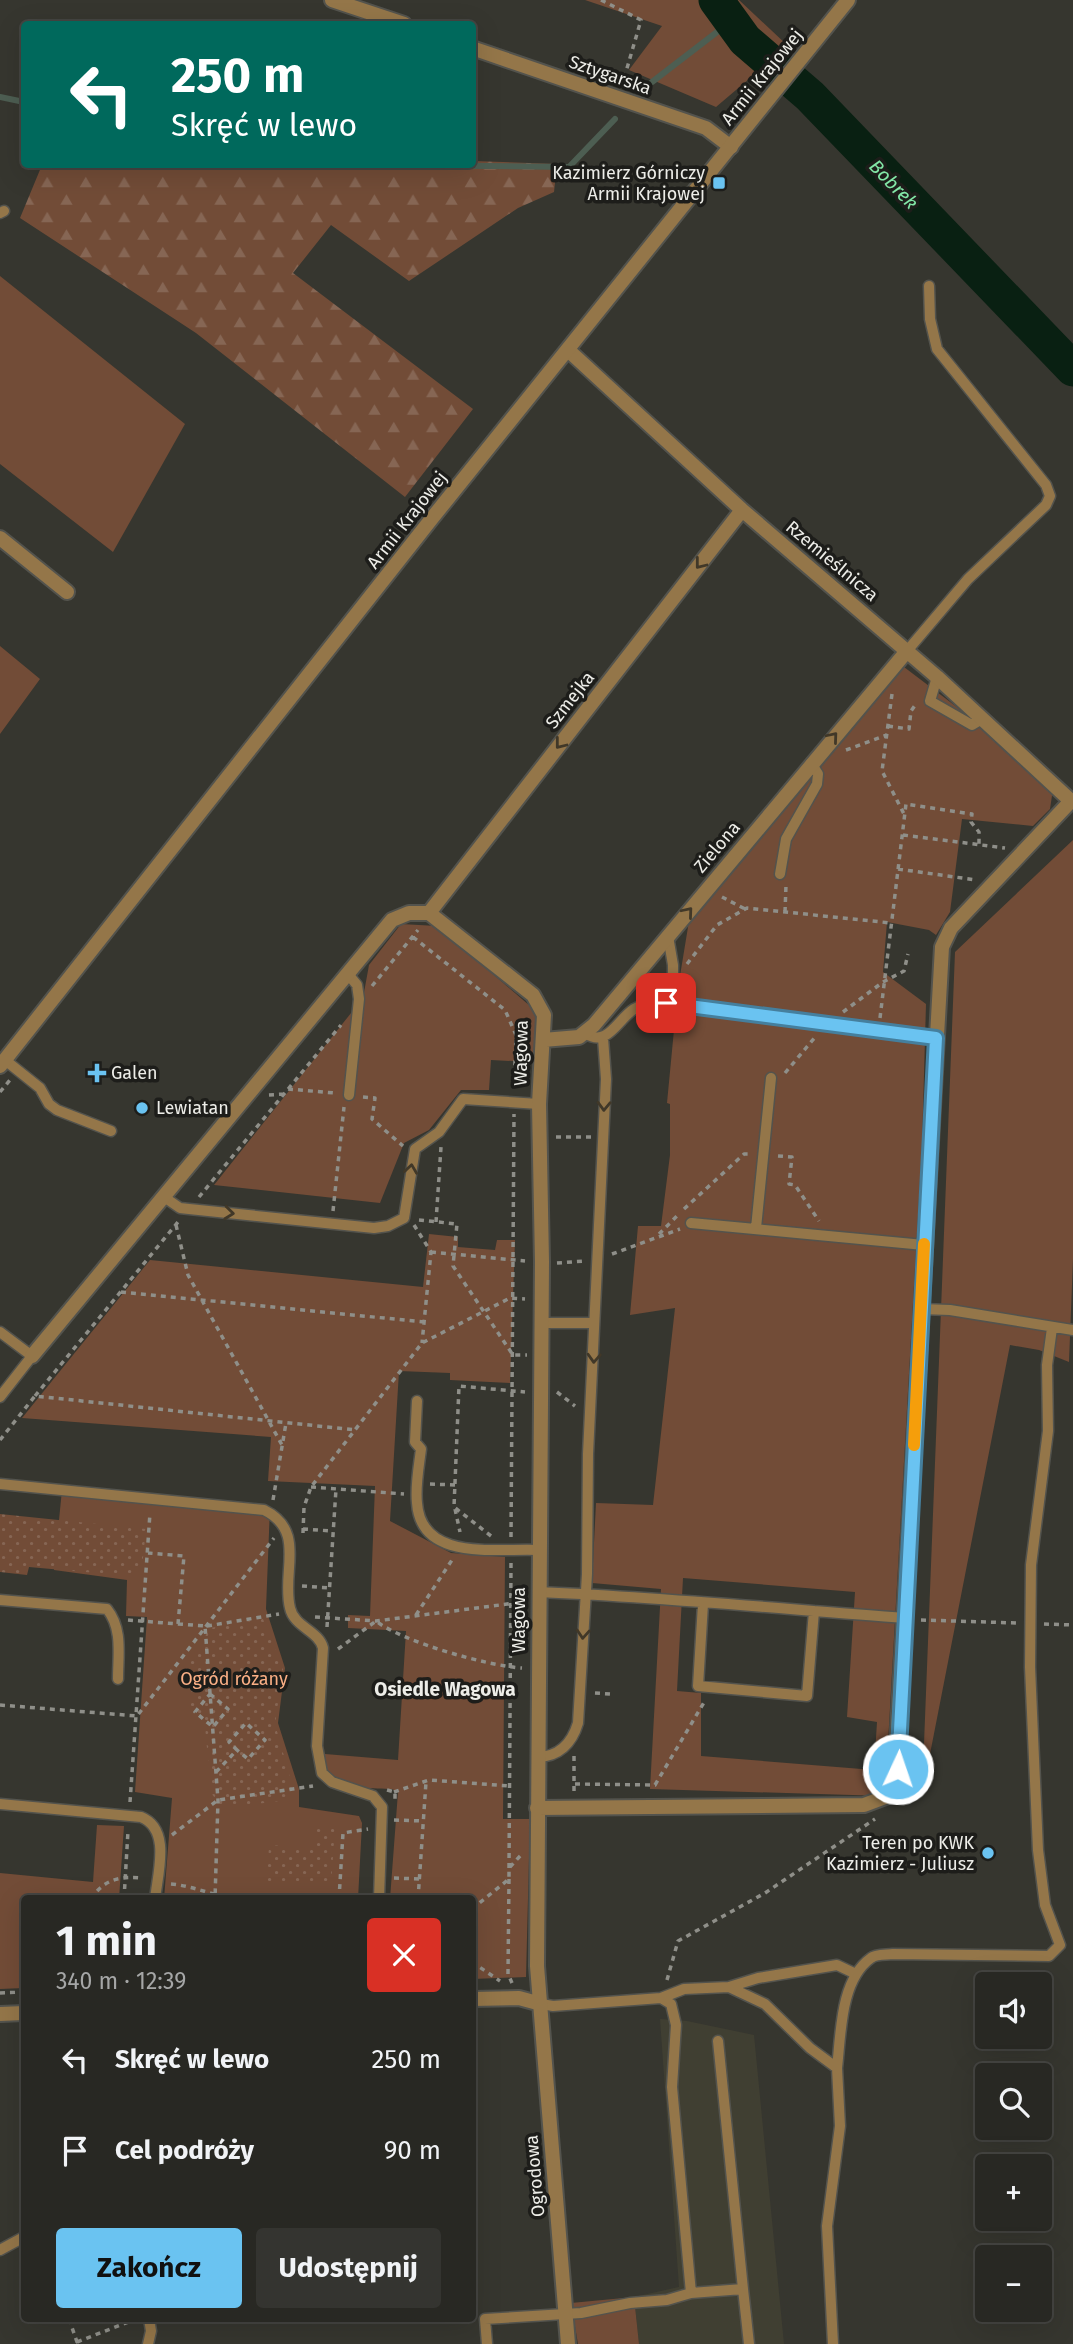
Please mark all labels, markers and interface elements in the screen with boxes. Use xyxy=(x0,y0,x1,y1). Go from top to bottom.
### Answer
street label: Armii Krajowej xyxy=(716,24,808,130)
text: 250 m xyxy=(171,46,304,105)
icon: left xyxy=(56,49,147,140)
street label: Sztygarska xyxy=(566,51,654,99)
text: Skręć w lewo xyxy=(171,106,357,144)
water label: Bobrek xyxy=(864,155,923,214)
place label: Kazimierz Górniczy Armii Krajowej xyxy=(552,162,705,205)
marker: Kazimierz Górniczy Armii Krajowej xyxy=(711,175,727,191)
street label: Armii Krajowej xyxy=(362,467,452,573)
street label: Rzemieślnicza xyxy=(781,516,883,606)
one-way arrow xyxy=(695,557,708,569)
street label: Szmejka xyxy=(541,667,599,733)
one-way arrow xyxy=(825,732,838,745)
one-way arrow xyxy=(556,736,569,748)
street label: Zielona xyxy=(689,817,745,877)
one-way arrow xyxy=(680,907,692,920)
pin xyxy=(636,973,696,1033)
icon: arrive xyxy=(647,984,685,1022)
street label: Wagowa xyxy=(509,1020,533,1086)
place label: Galen xyxy=(111,1062,158,1084)
marker: Galen xyxy=(89,1065,105,1081)
place label: Lewiatan xyxy=(156,1097,229,1119)
marker: Lewiatan xyxy=(134,1100,150,1116)
one-way arrow xyxy=(597,1101,612,1112)
one-way arrow xyxy=(403,1163,418,1175)
one-way arrow xyxy=(223,1205,234,1220)
one-way arrow xyxy=(586,1352,601,1363)
street label: Wagowa xyxy=(508,1587,530,1653)
one-way arrow xyxy=(576,1628,591,1639)
park label: Ogród różany xyxy=(180,1668,288,1690)
district label: Osiedle Wagowa xyxy=(374,1678,516,1701)
position arrow xyxy=(861,1732,935,1806)
place label: Teren po KWK Kazimierz - Juliusz xyxy=(826,1832,974,1875)
marker: Teren po KWK Kazimierz - Juliusz xyxy=(980,1845,996,1861)
text: 1 min xyxy=(56,1916,157,1966)
button: close xyxy=(367,1918,441,1992)
text: 340 m · 12:39 xyxy=(56,1967,186,1995)
map controls xyxy=(975,1972,1052,2322)
button: sound xyxy=(975,1972,1052,2049)
icon: left xyxy=(56,2041,94,2079)
text: Skręć w lewo xyxy=(115,2044,269,2075)
text: 250 m xyxy=(371,2044,441,2075)
button: search xyxy=(975,2063,1052,2140)
icon: arrive xyxy=(56,2132,94,2170)
street label: Ogrodowa xyxy=(520,2134,550,2218)
text: Cel podróży xyxy=(115,2135,254,2166)
text: 90 m xyxy=(384,2135,441,2166)
button: + xyxy=(975,2154,1052,2231)
button: Zakończ xyxy=(56,2228,242,2308)
button: Udostępnij xyxy=(256,2228,441,2308)
button: − xyxy=(975,2245,1052,2322)

